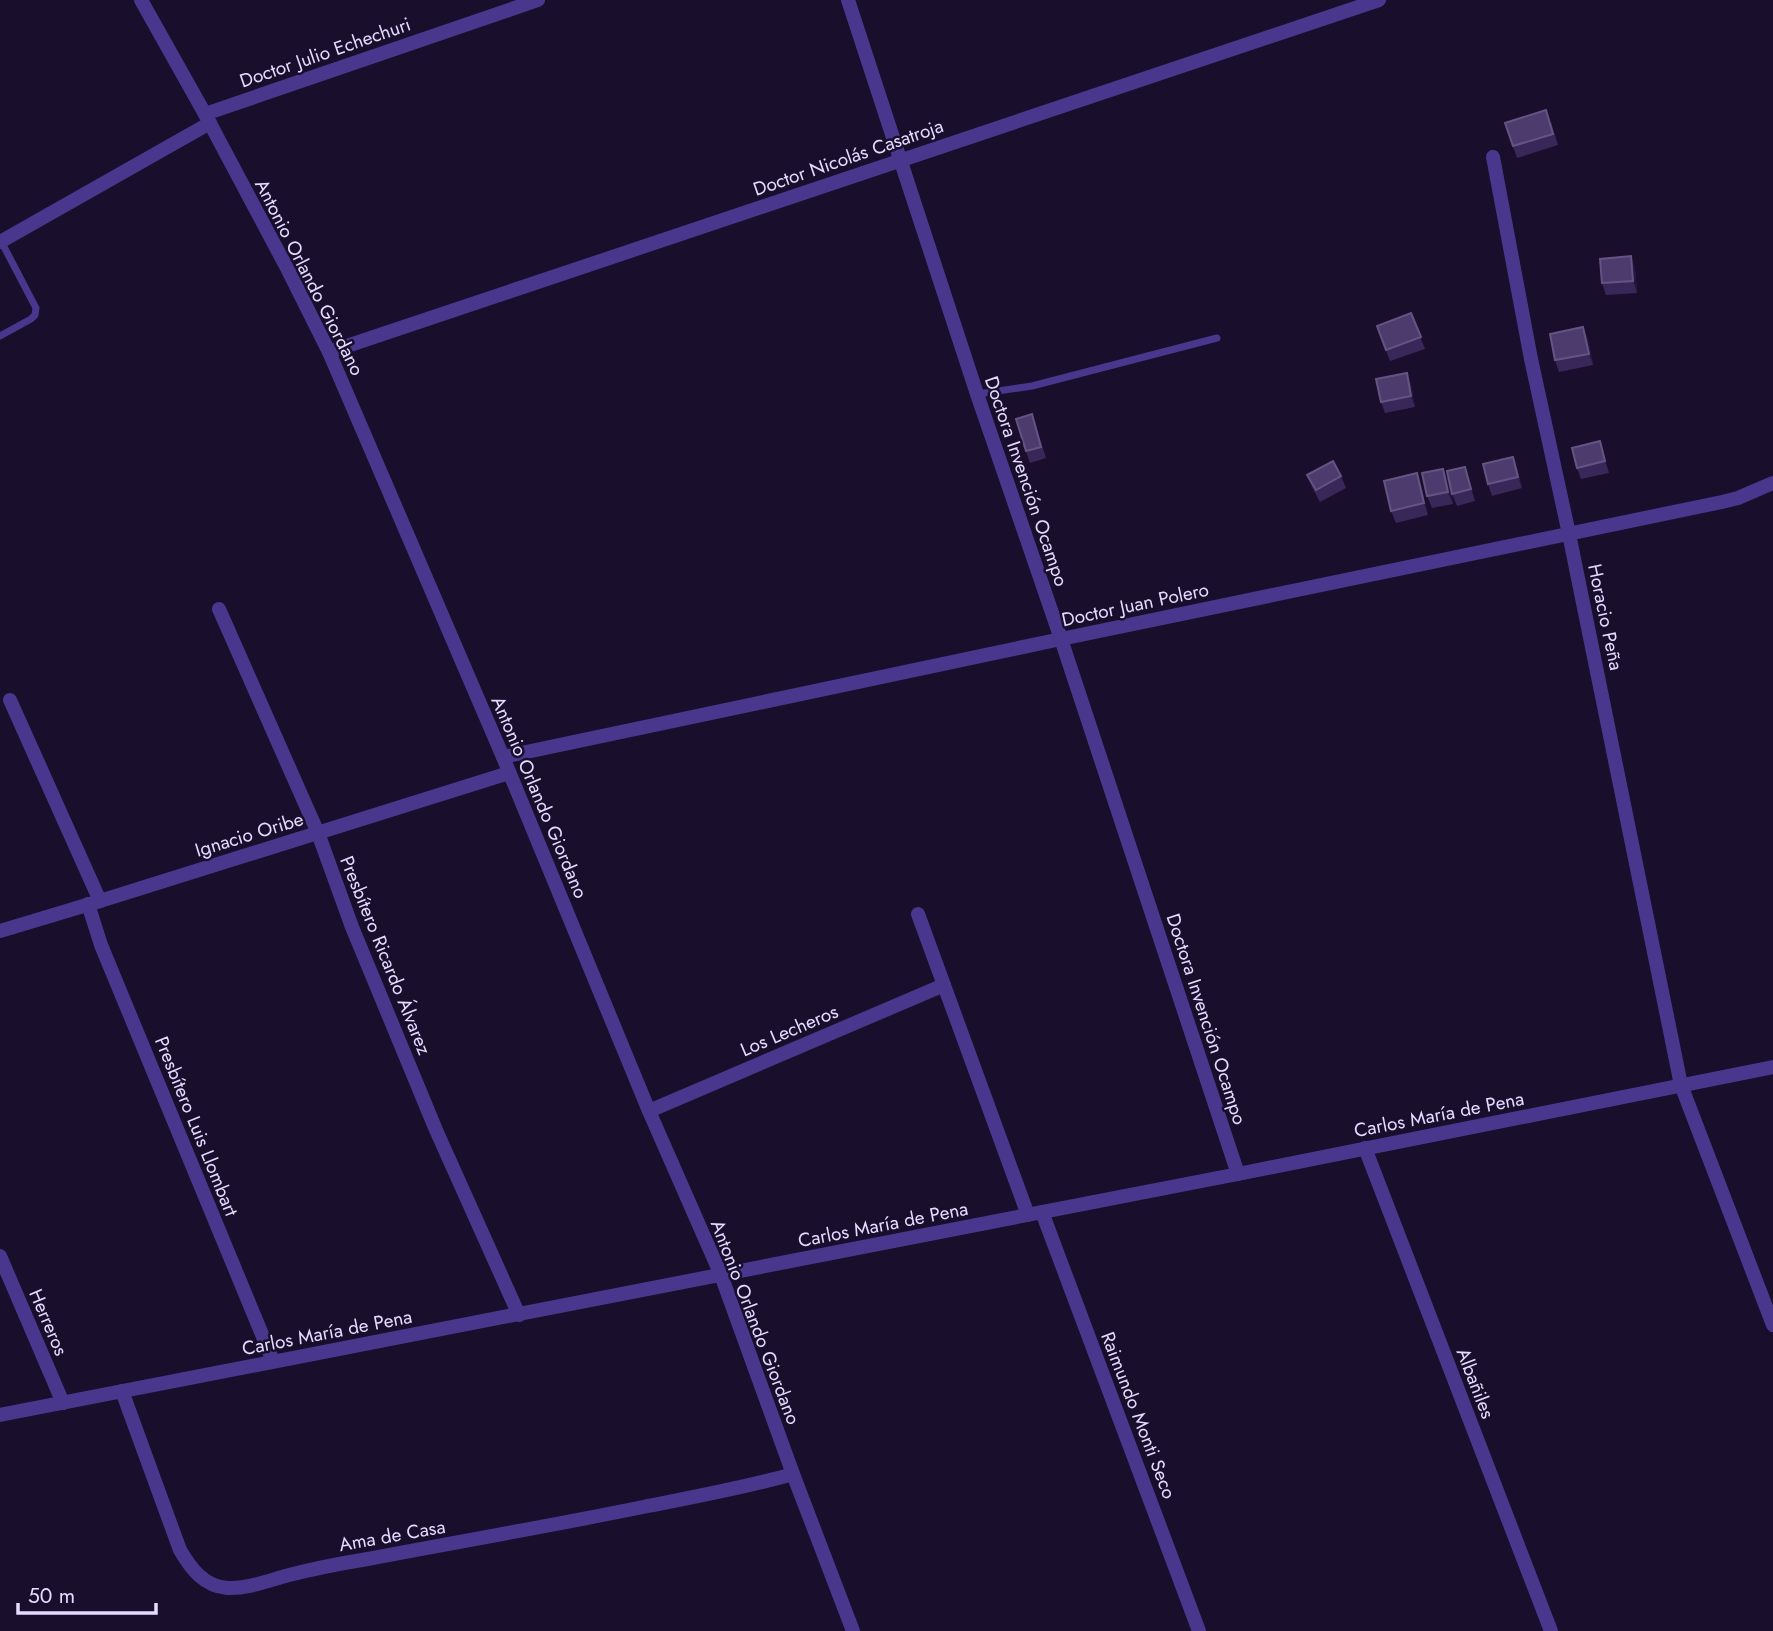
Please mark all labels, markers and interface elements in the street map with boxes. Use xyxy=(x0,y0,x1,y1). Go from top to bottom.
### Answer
street label: Doctor Julio Echechuri xyxy=(236,11,414,94)
street label: Doctor Nicolás Casatroja xyxy=(749,112,947,203)
street label: Antonio Orlando Giordano xyxy=(248,174,371,380)
street label: Doctora Invención Ocampo xyxy=(978,373,1075,590)
street label: Horacio Peña xyxy=(1581,561,1630,673)
street label: Doctor Juan Polero xyxy=(1059,576,1211,633)
street label: Antonio Orlando Giordano xyxy=(485,692,594,902)
street label: Ignacio Oribe xyxy=(192,805,307,864)
street label: Presbítero Ricardo Álvarez xyxy=(333,852,438,1059)
street label: Doctora Invención Ocampo xyxy=(1160,910,1253,1128)
street label: Los Lecheros xyxy=(736,998,843,1063)
street label: Presbítero Luis Llombart xyxy=(148,1032,245,1221)
street label: Carlos María de Pena xyxy=(1352,1085,1526,1144)
street label: Carlos María de Pena xyxy=(796,1195,970,1254)
street label: Antonio Orlando Giordano xyxy=(704,1216,807,1428)
street label: Herreros xyxy=(22,1285,75,1360)
street label: Carlos María de Pena xyxy=(240,1303,414,1362)
street label: Raimundo Monti Seco xyxy=(1094,1328,1183,1503)
street label: Albañiles xyxy=(1450,1344,1501,1423)
street label: Ama de Casa xyxy=(337,1513,447,1558)
scale bar xyxy=(18,1572,156,1616)
text: 50 m xyxy=(28,1581,75,1611)

